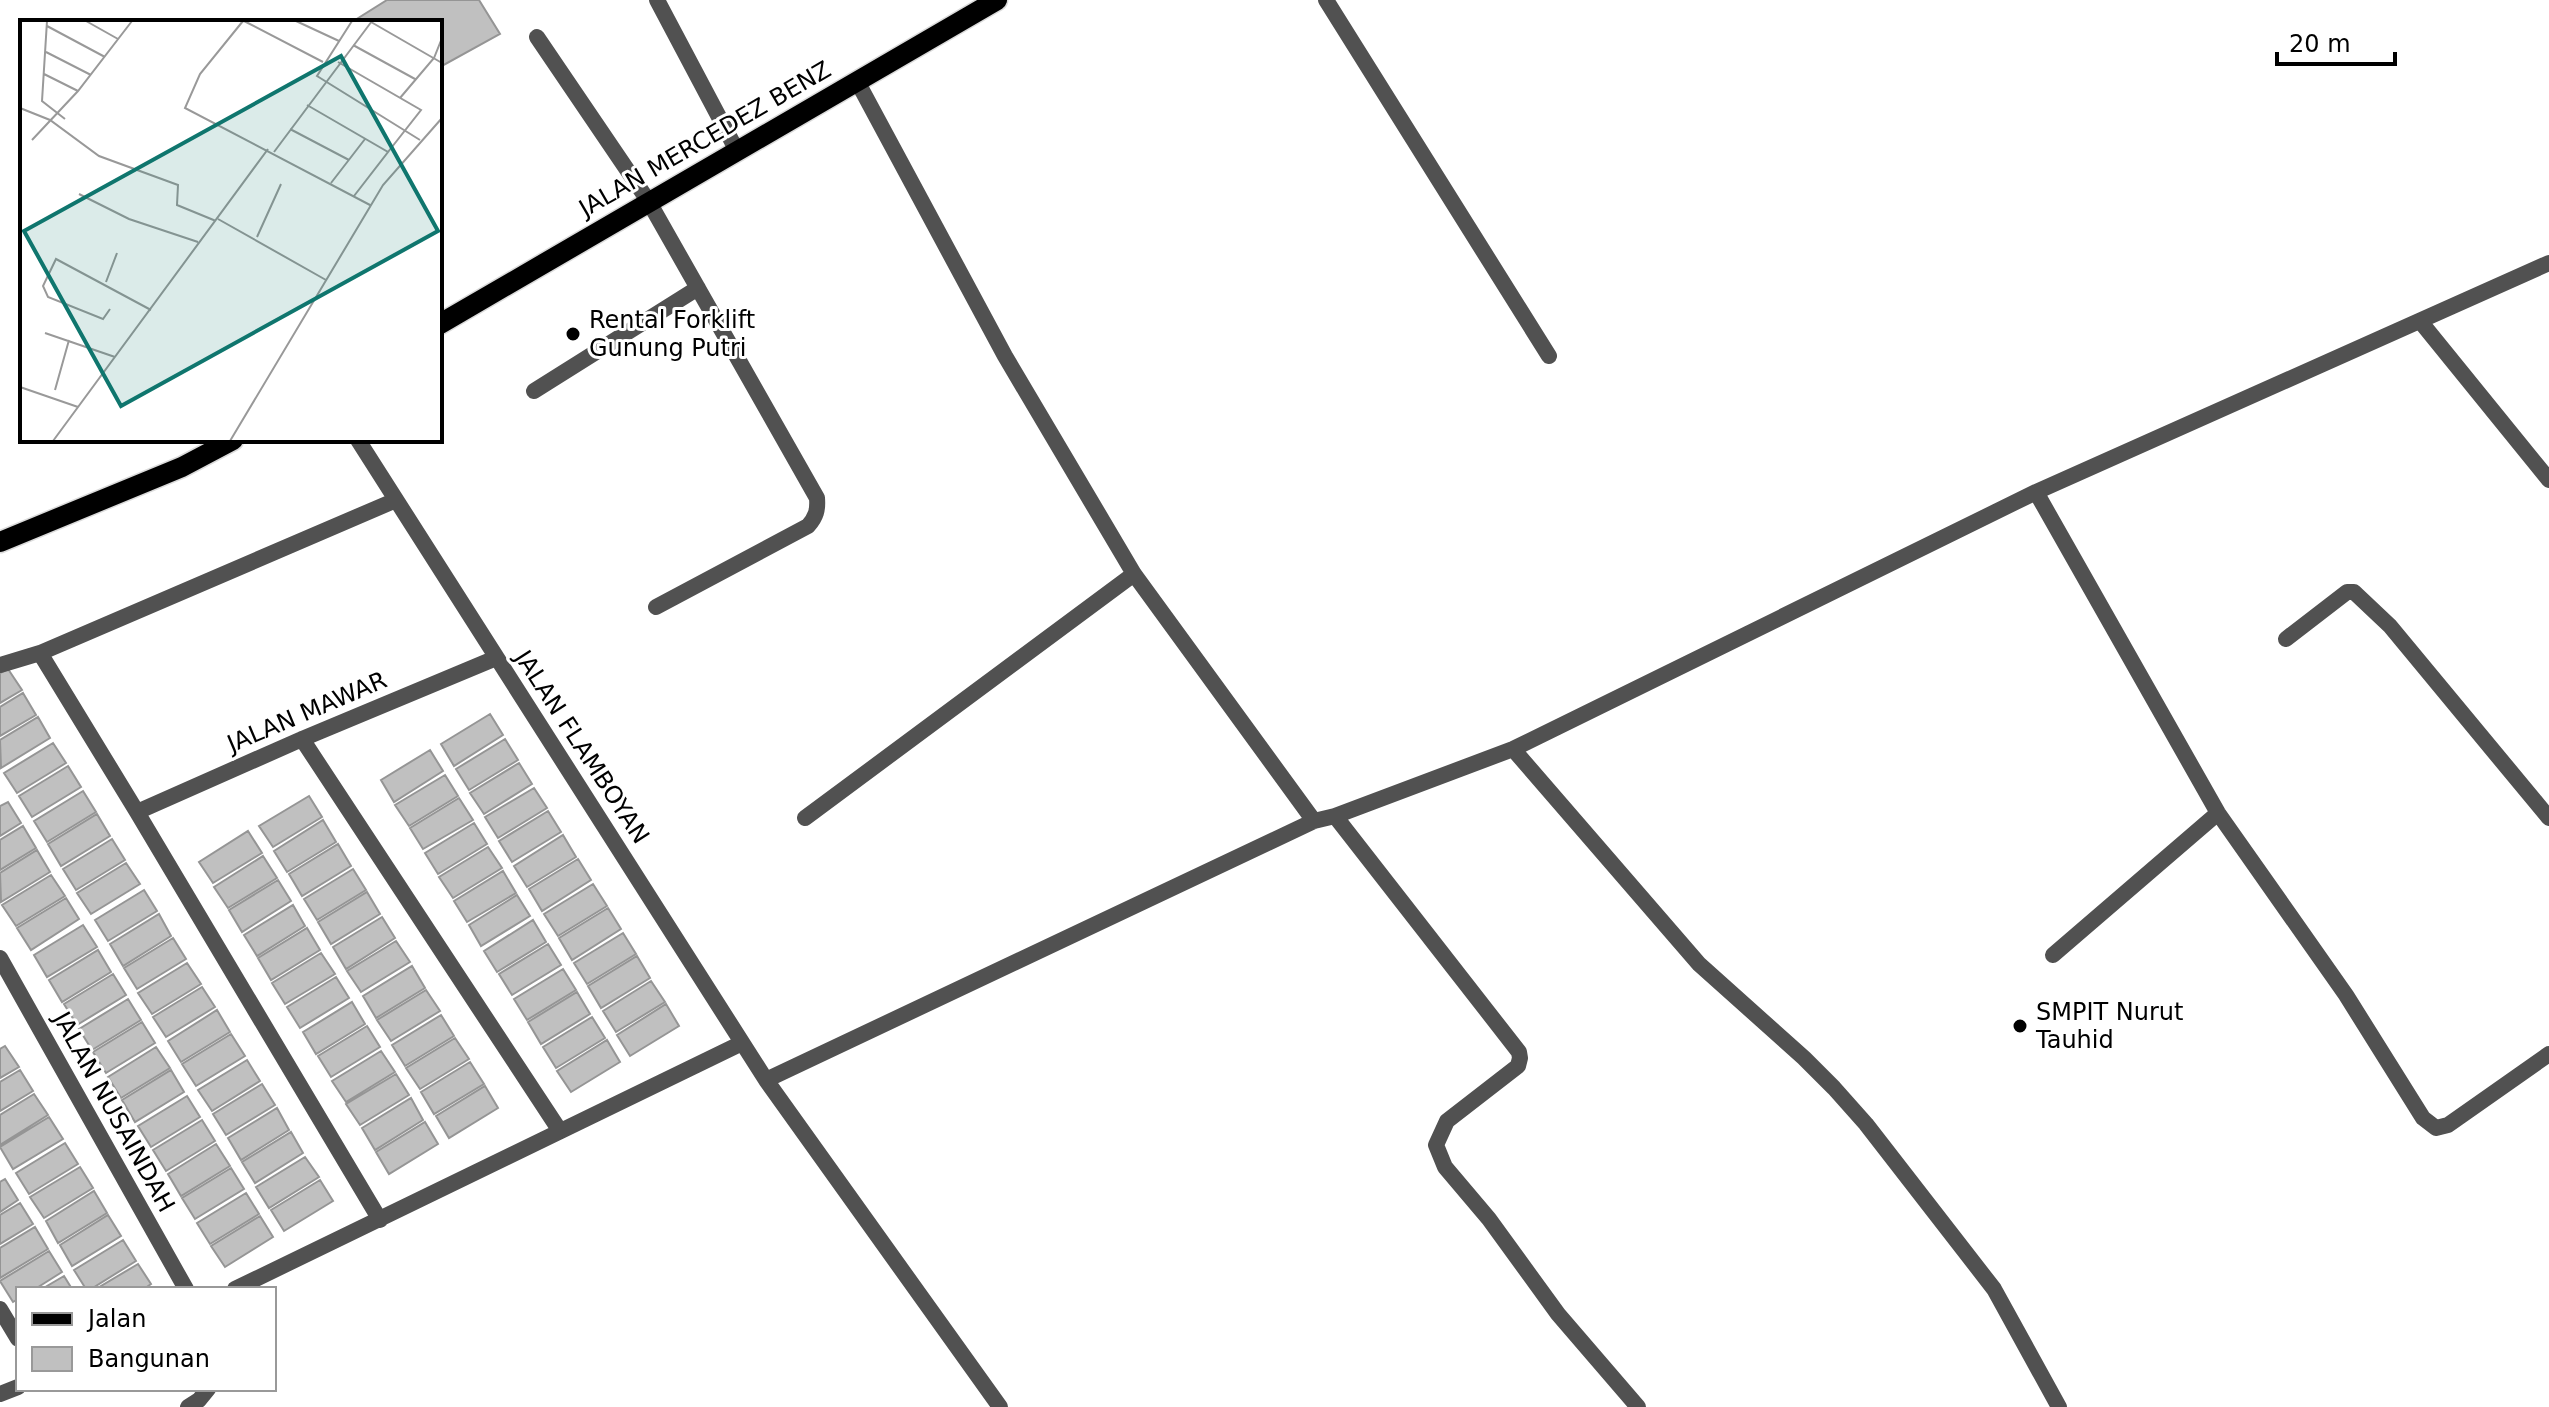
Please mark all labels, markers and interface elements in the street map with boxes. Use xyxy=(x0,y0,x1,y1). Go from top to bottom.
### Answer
scale bar xyxy=(2277,16,2395,66)
inset map xyxy=(20,20,442,442)
text: 20 m xyxy=(2289,30,2351,58)
street label: JALAN MERCEDEZ BENZ xyxy=(572,55,836,224)
place label: Rental Forklift Gunung Putri xyxy=(589,306,755,362)
marker: Rental Forklift Gunung Putri xyxy=(564,325,582,343)
street label: JALAN FLAMBOYAN xyxy=(508,643,655,849)
street label: JALAN MAWAR xyxy=(221,666,391,759)
place label: SMPIT Nurut Tauhid xyxy=(2035,998,2183,1054)
street label: JALAN NUSAINDAH xyxy=(46,1005,181,1217)
marker: SMPIT Nurut Tauhid xyxy=(2011,1017,2029,1035)
legend xyxy=(16,1287,276,1391)
text: Jalan xyxy=(86,1305,146,1333)
text: Bangunan xyxy=(88,1345,210,1373)

